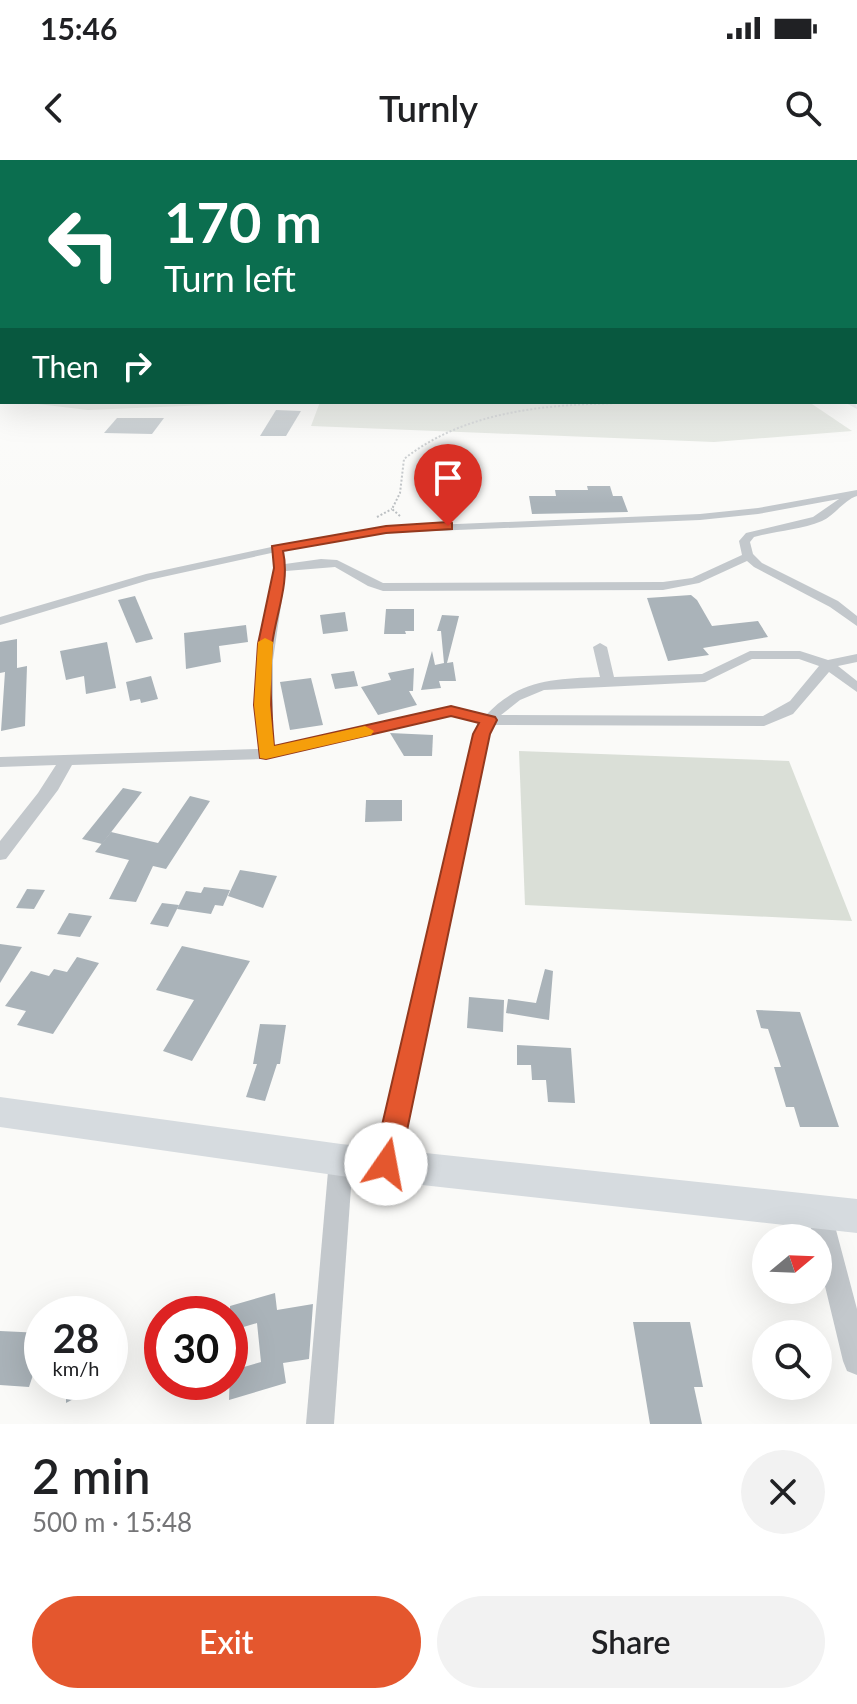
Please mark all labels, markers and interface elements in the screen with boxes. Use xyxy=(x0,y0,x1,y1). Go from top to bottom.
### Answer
text: 15:46 xyxy=(40,10,117,46)
icon: back xyxy=(32,86,76,130)
text: Turnly xyxy=(379,86,478,130)
icon: search xyxy=(781,86,825,130)
text: 170 m xyxy=(164,188,322,255)
icon: left xyxy=(32,192,136,296)
text: Turn left xyxy=(164,256,296,300)
icon: right xyxy=(115,344,159,388)
text: Then xyxy=(32,348,99,384)
pin xyxy=(414,444,482,526)
icon: arrive xyxy=(426,456,470,500)
position arrow xyxy=(344,1122,428,1206)
north arrow xyxy=(752,1224,832,1304)
map controls xyxy=(752,1224,832,1400)
speed limit sign: 30 xyxy=(144,1296,248,1400)
text: 28 xyxy=(53,1314,99,1362)
button: search xyxy=(752,1320,832,1400)
text: km/h xyxy=(53,1356,99,1380)
text: 2 min xyxy=(32,1447,150,1504)
button: close xyxy=(741,1450,825,1534)
text: 500 m · 15:48 xyxy=(32,1506,192,1538)
button: Exit xyxy=(32,1596,421,1688)
button: Share xyxy=(437,1596,825,1688)

